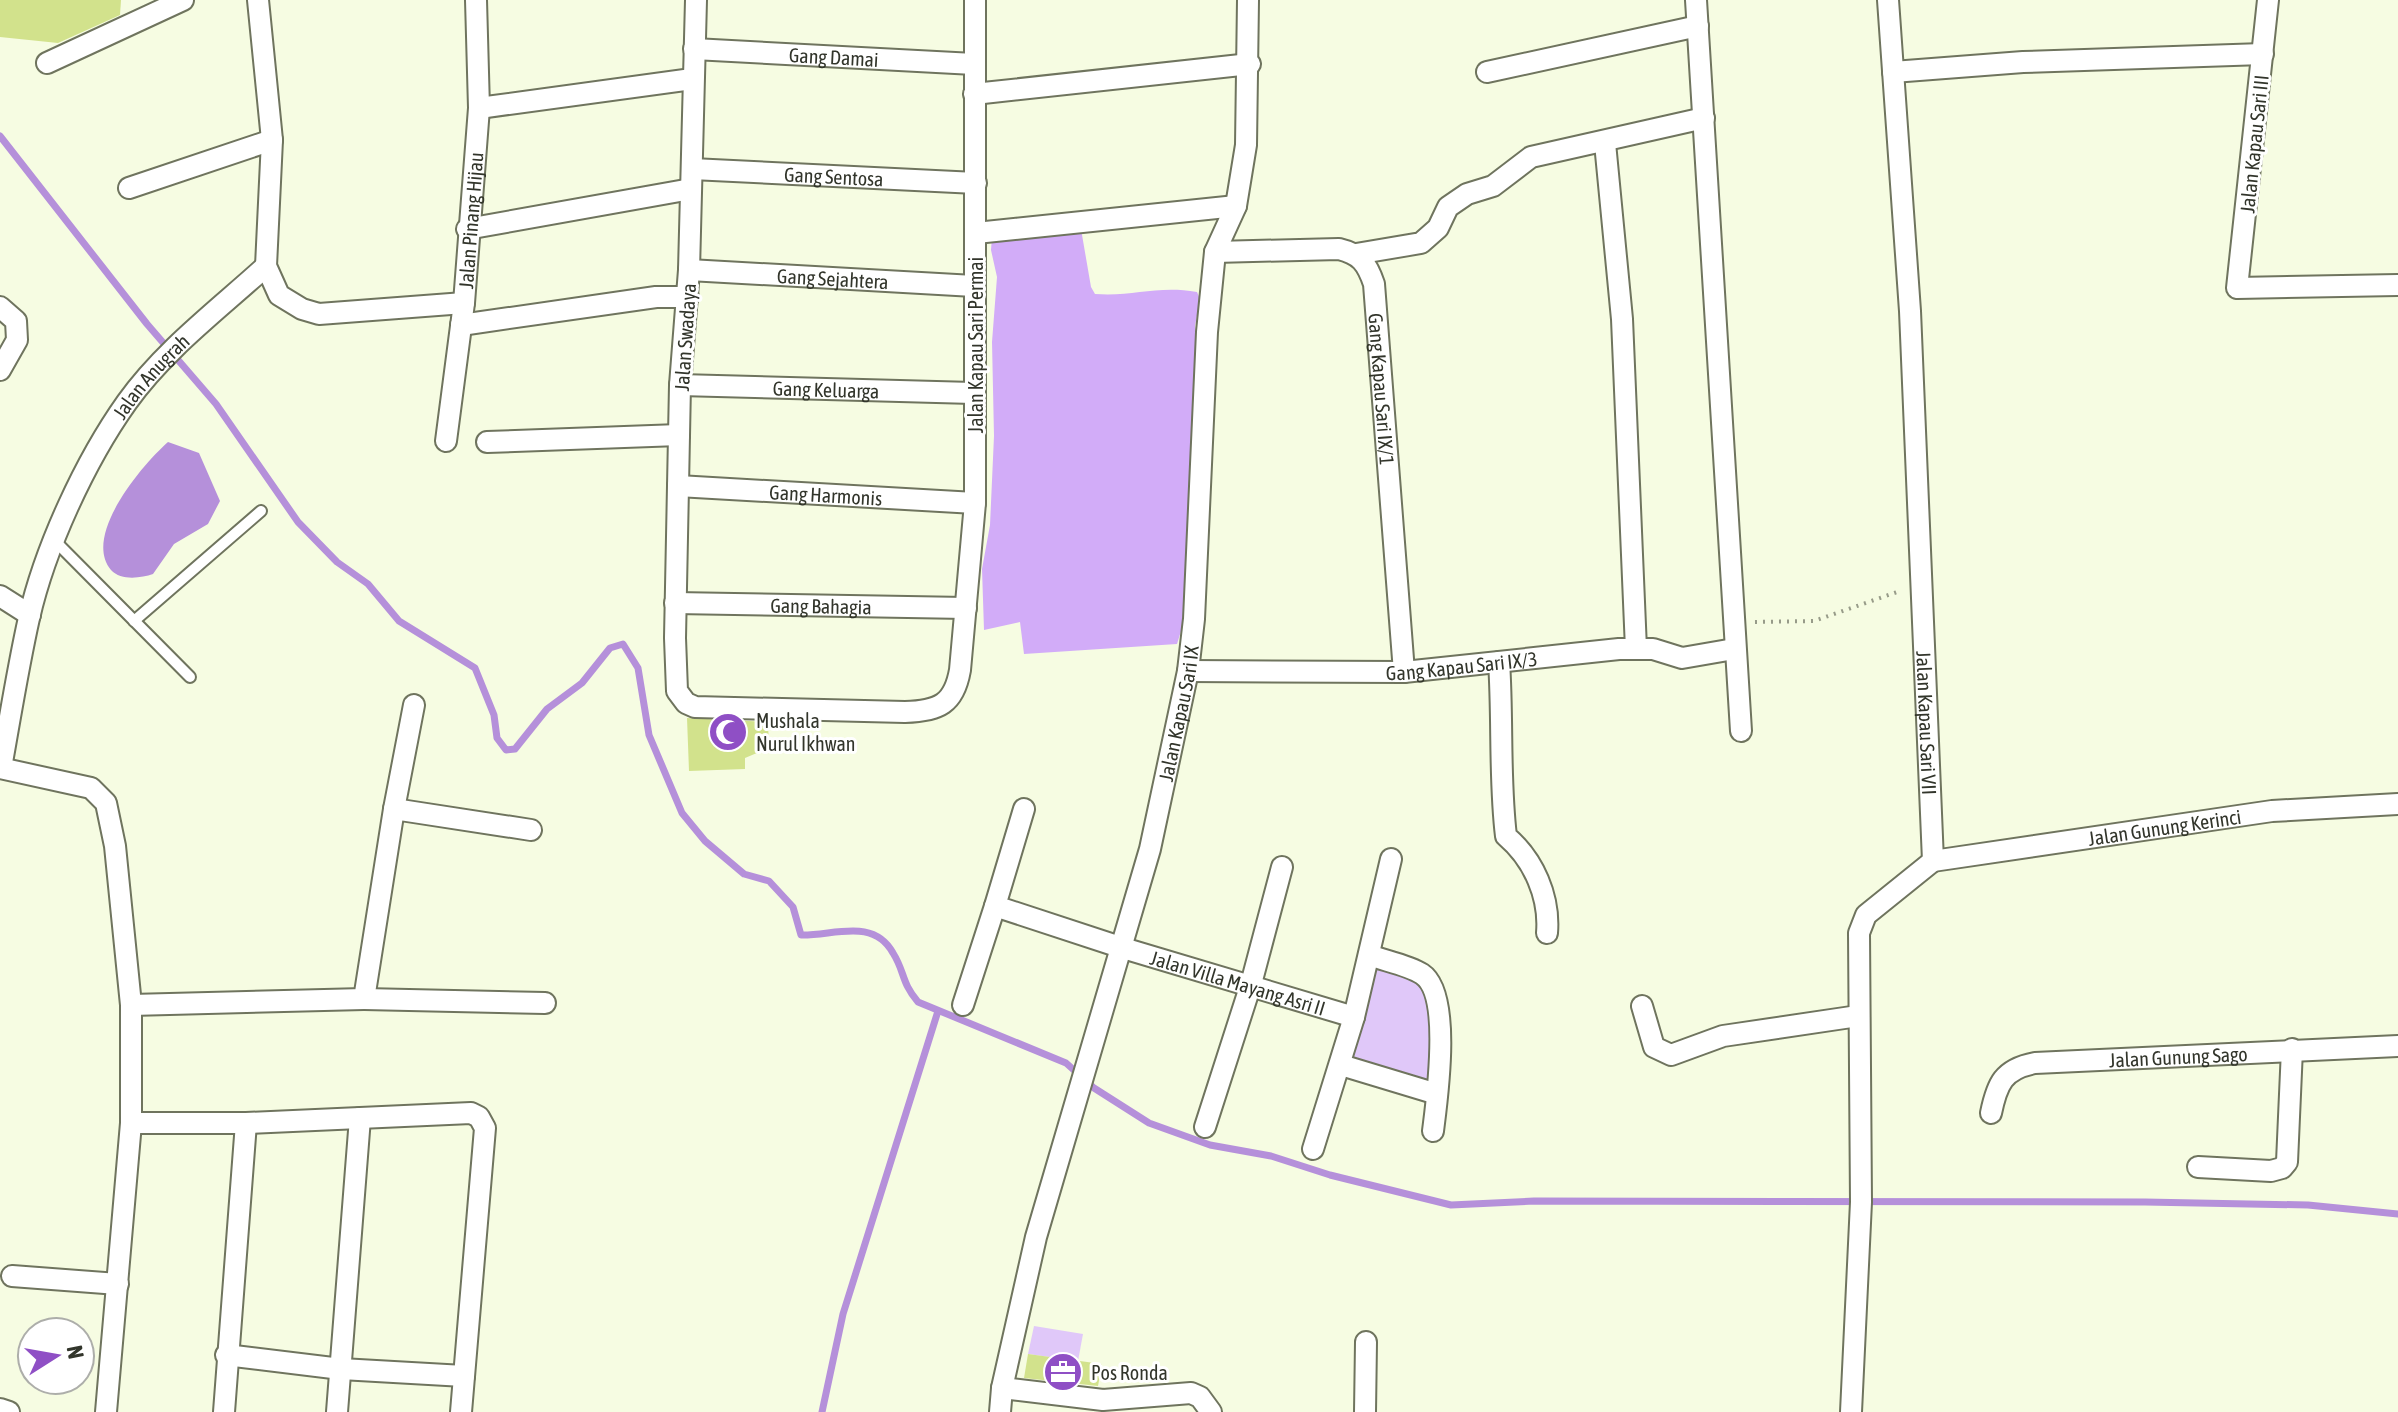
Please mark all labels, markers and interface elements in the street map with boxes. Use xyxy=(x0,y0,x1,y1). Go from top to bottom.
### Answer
street label: Gang Damai xyxy=(788,43,879,70)
street label: Jalan Kapau Sari III xyxy=(2235,74,2273,214)
street label: Jalan Pinang Hijau xyxy=(454,151,487,289)
street label: Gang Sentosa xyxy=(784,162,884,190)
street label: Jalan Kapau Sari Permai xyxy=(964,257,987,433)
street label: Gang Sejahtera xyxy=(776,263,889,293)
street label: Jalan Swadaya xyxy=(670,282,700,392)
street label: Gang Kapau Sari IX/1 xyxy=(1365,312,1399,466)
street label: Jalan Anugrah xyxy=(108,329,193,423)
street label: Gang Keluarga xyxy=(772,376,880,402)
street label: Gang Harmonis xyxy=(769,480,883,509)
street label: Gang Bahagia xyxy=(770,593,872,618)
street label: Jalan Kapau Sari IX xyxy=(1153,644,1202,783)
street label: Gang Kapau Sari IX/3 xyxy=(1386,646,1539,684)
street label: Jalan Kapau Sari VII xyxy=(1913,651,1942,795)
place label: Mushala Nurul Ikhwan xyxy=(756,709,855,755)
mosque icon: Mushala Nurul Ikhwan xyxy=(707,711,749,753)
street label: Jalan Gunung Kerinci xyxy=(2087,804,2242,849)
street label: Jalan Villa Mayang Asri II xyxy=(1148,945,1328,1019)
street label: Jalan Gunung Sago xyxy=(2108,1042,2248,1071)
north arrow xyxy=(16,1316,96,1396)
text: N xyxy=(62,1343,90,1361)
office icon: Pos Ronda xyxy=(1042,1351,1084,1393)
place label: Pos Ronda xyxy=(1091,1361,1168,1384)

